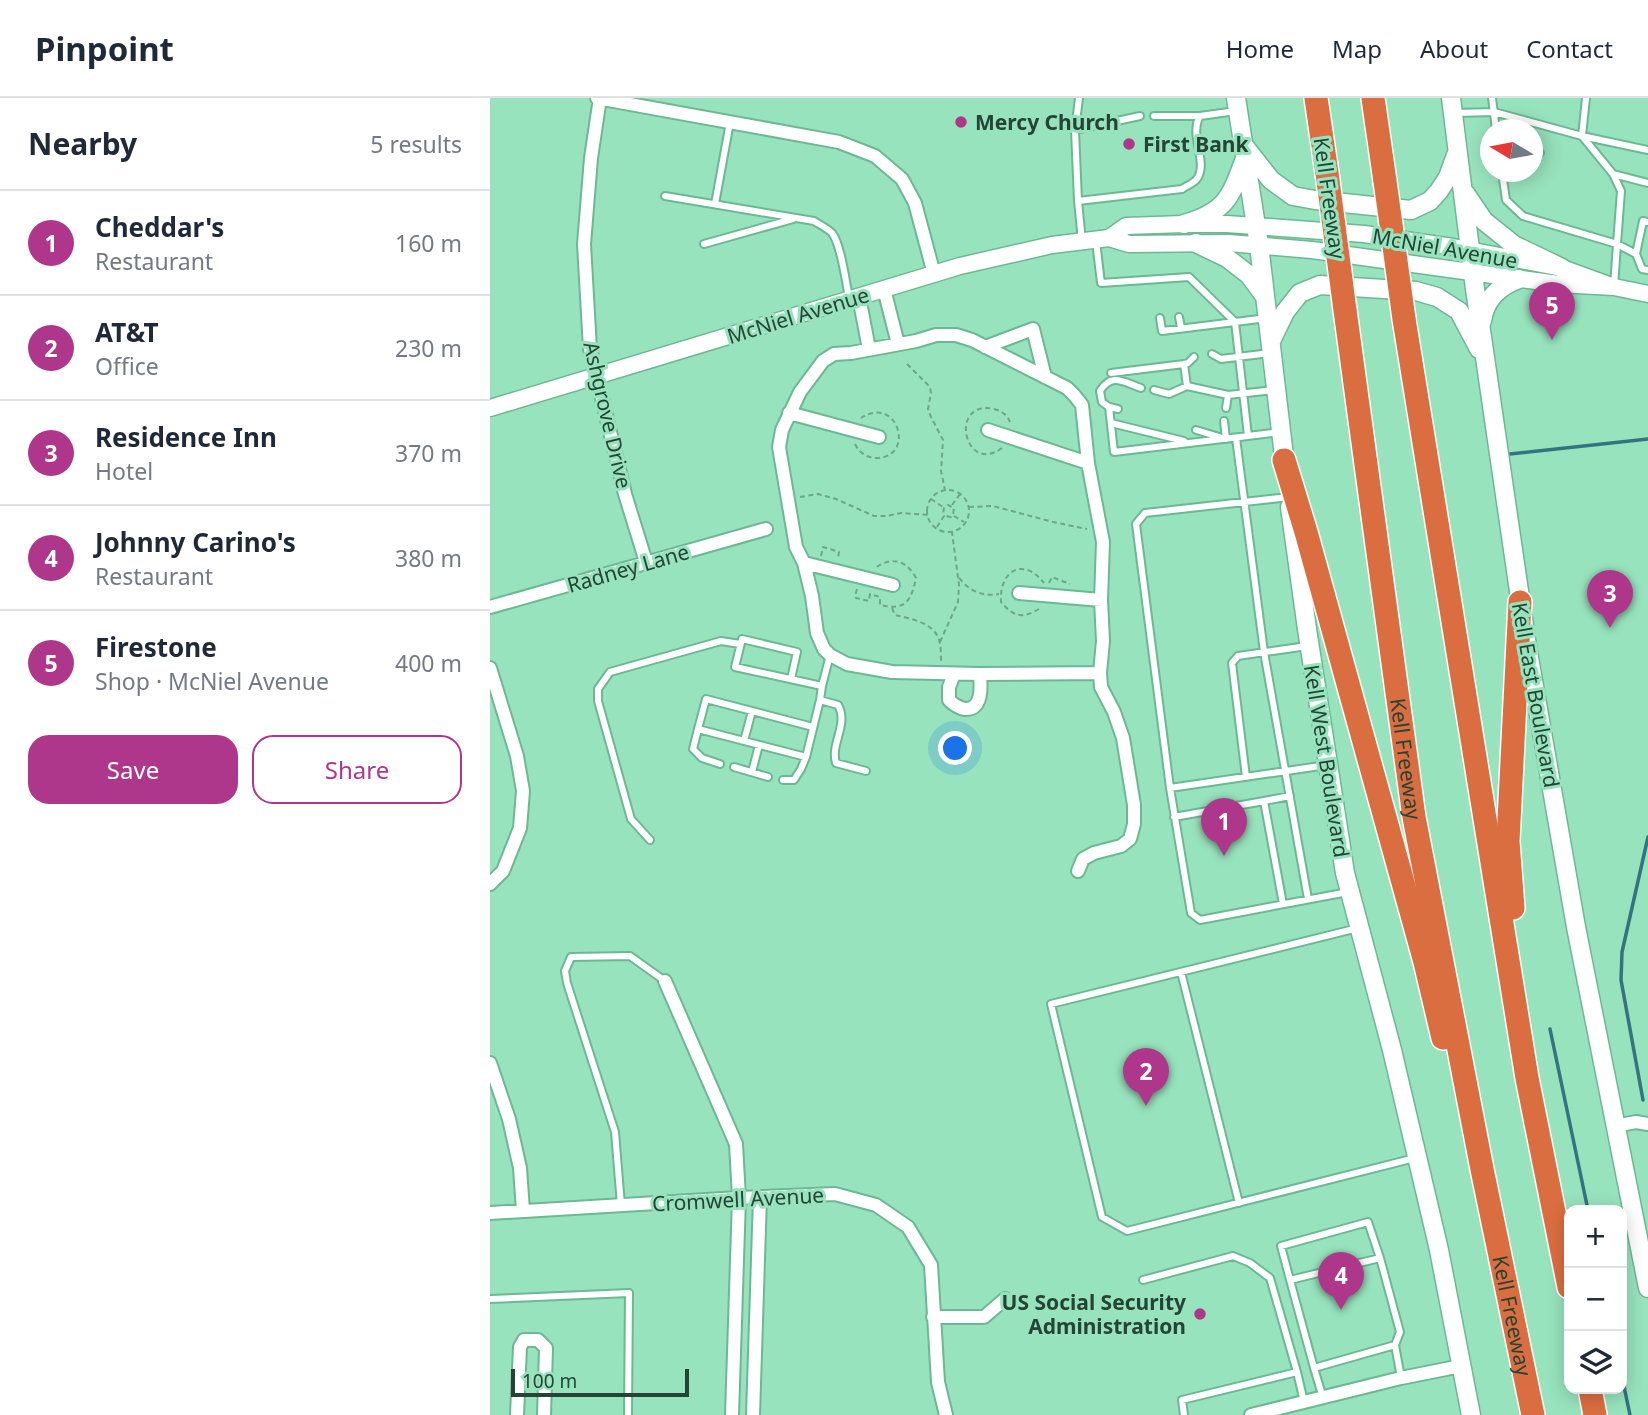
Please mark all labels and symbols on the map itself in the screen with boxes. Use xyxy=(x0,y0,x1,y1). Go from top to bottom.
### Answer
place label: Mercy Church xyxy=(975,108,1119,136)
marker: Mercy Church xyxy=(953,114,969,130)
north arrow xyxy=(1480,119,1543,182)
place label: First Bank xyxy=(1143,130,1250,158)
street label: Kell Freeway xyxy=(1308,135,1352,261)
marker: First Bank xyxy=(1121,136,1137,152)
street label: McNiel Avenue xyxy=(1370,221,1520,275)
street label: McNiel Avenue xyxy=(724,280,872,350)
pin: 5 xyxy=(1529,282,1575,340)
street label: Ashgrove Drive xyxy=(578,339,638,491)
street label: Radney Lane xyxy=(564,537,692,599)
pin: 3 xyxy=(1587,570,1633,628)
street label: Kell East Boulevard xyxy=(1506,600,1566,790)
street label: Kell West Boulevard xyxy=(1298,663,1356,859)
street label: Kell Freeway xyxy=(1384,696,1428,822)
your location xyxy=(938,731,972,765)
pin: 1 xyxy=(1201,798,1247,856)
pin: 2 xyxy=(1123,1048,1169,1106)
street label: Cromwell Avenue xyxy=(651,1181,825,1217)
pin: 4 xyxy=(1318,1252,1364,1310)
street label: Kell Freeway xyxy=(1486,1253,1539,1379)
place label: US Social Security Administration xyxy=(1002,1288,1186,1340)
marker: US Social Security Administration xyxy=(1192,1306,1208,1322)
scale bar xyxy=(511,1366,690,1398)

